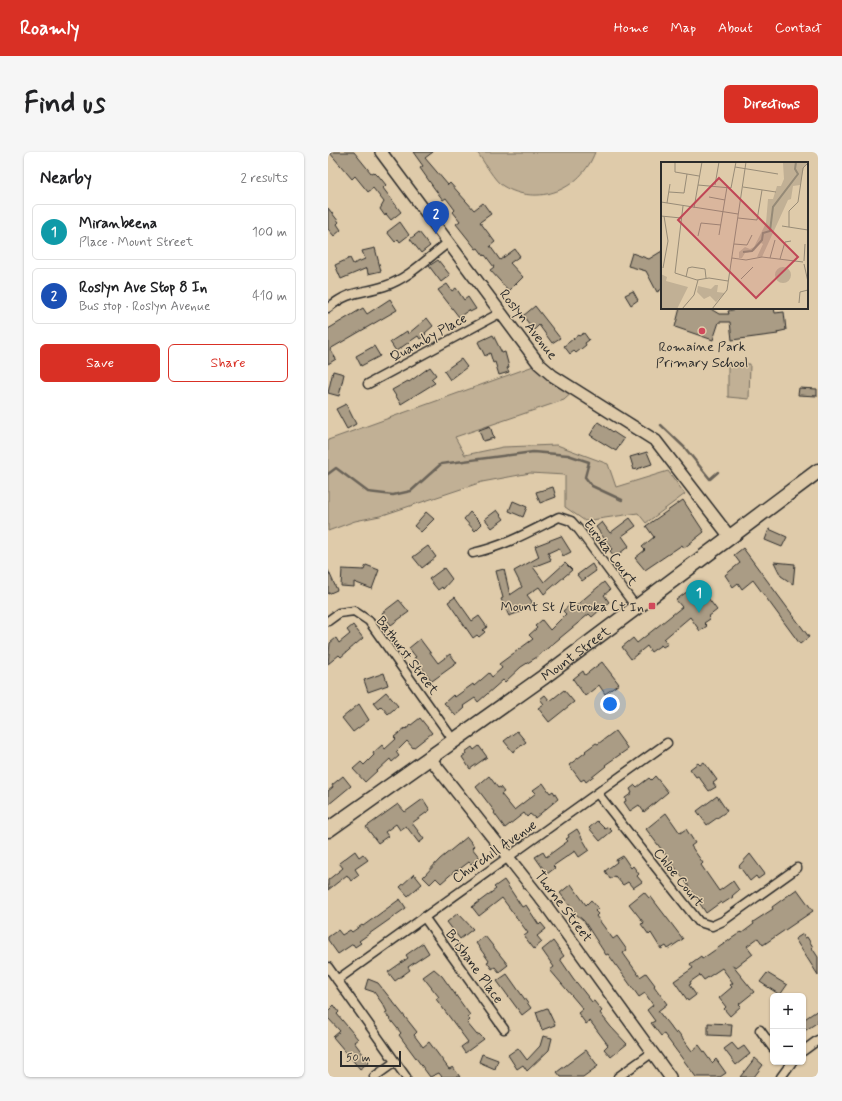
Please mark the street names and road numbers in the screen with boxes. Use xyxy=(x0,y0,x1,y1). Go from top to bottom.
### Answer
street label: Roslyn Avenue xyxy=(495,286,561,364)
street label: Quamby Place xyxy=(387,309,470,366)
street label: Euroka Court xyxy=(579,516,642,590)
street label: Bathurst Street xyxy=(372,613,443,699)
street label: Mount Street xyxy=(538,622,615,686)
street label: Churchill Avenue xyxy=(449,816,540,888)
street label: Chloe Court xyxy=(649,845,708,911)
street label: Thorne Street xyxy=(530,867,596,946)
street label: Brisbane Place xyxy=(441,926,507,1007)

